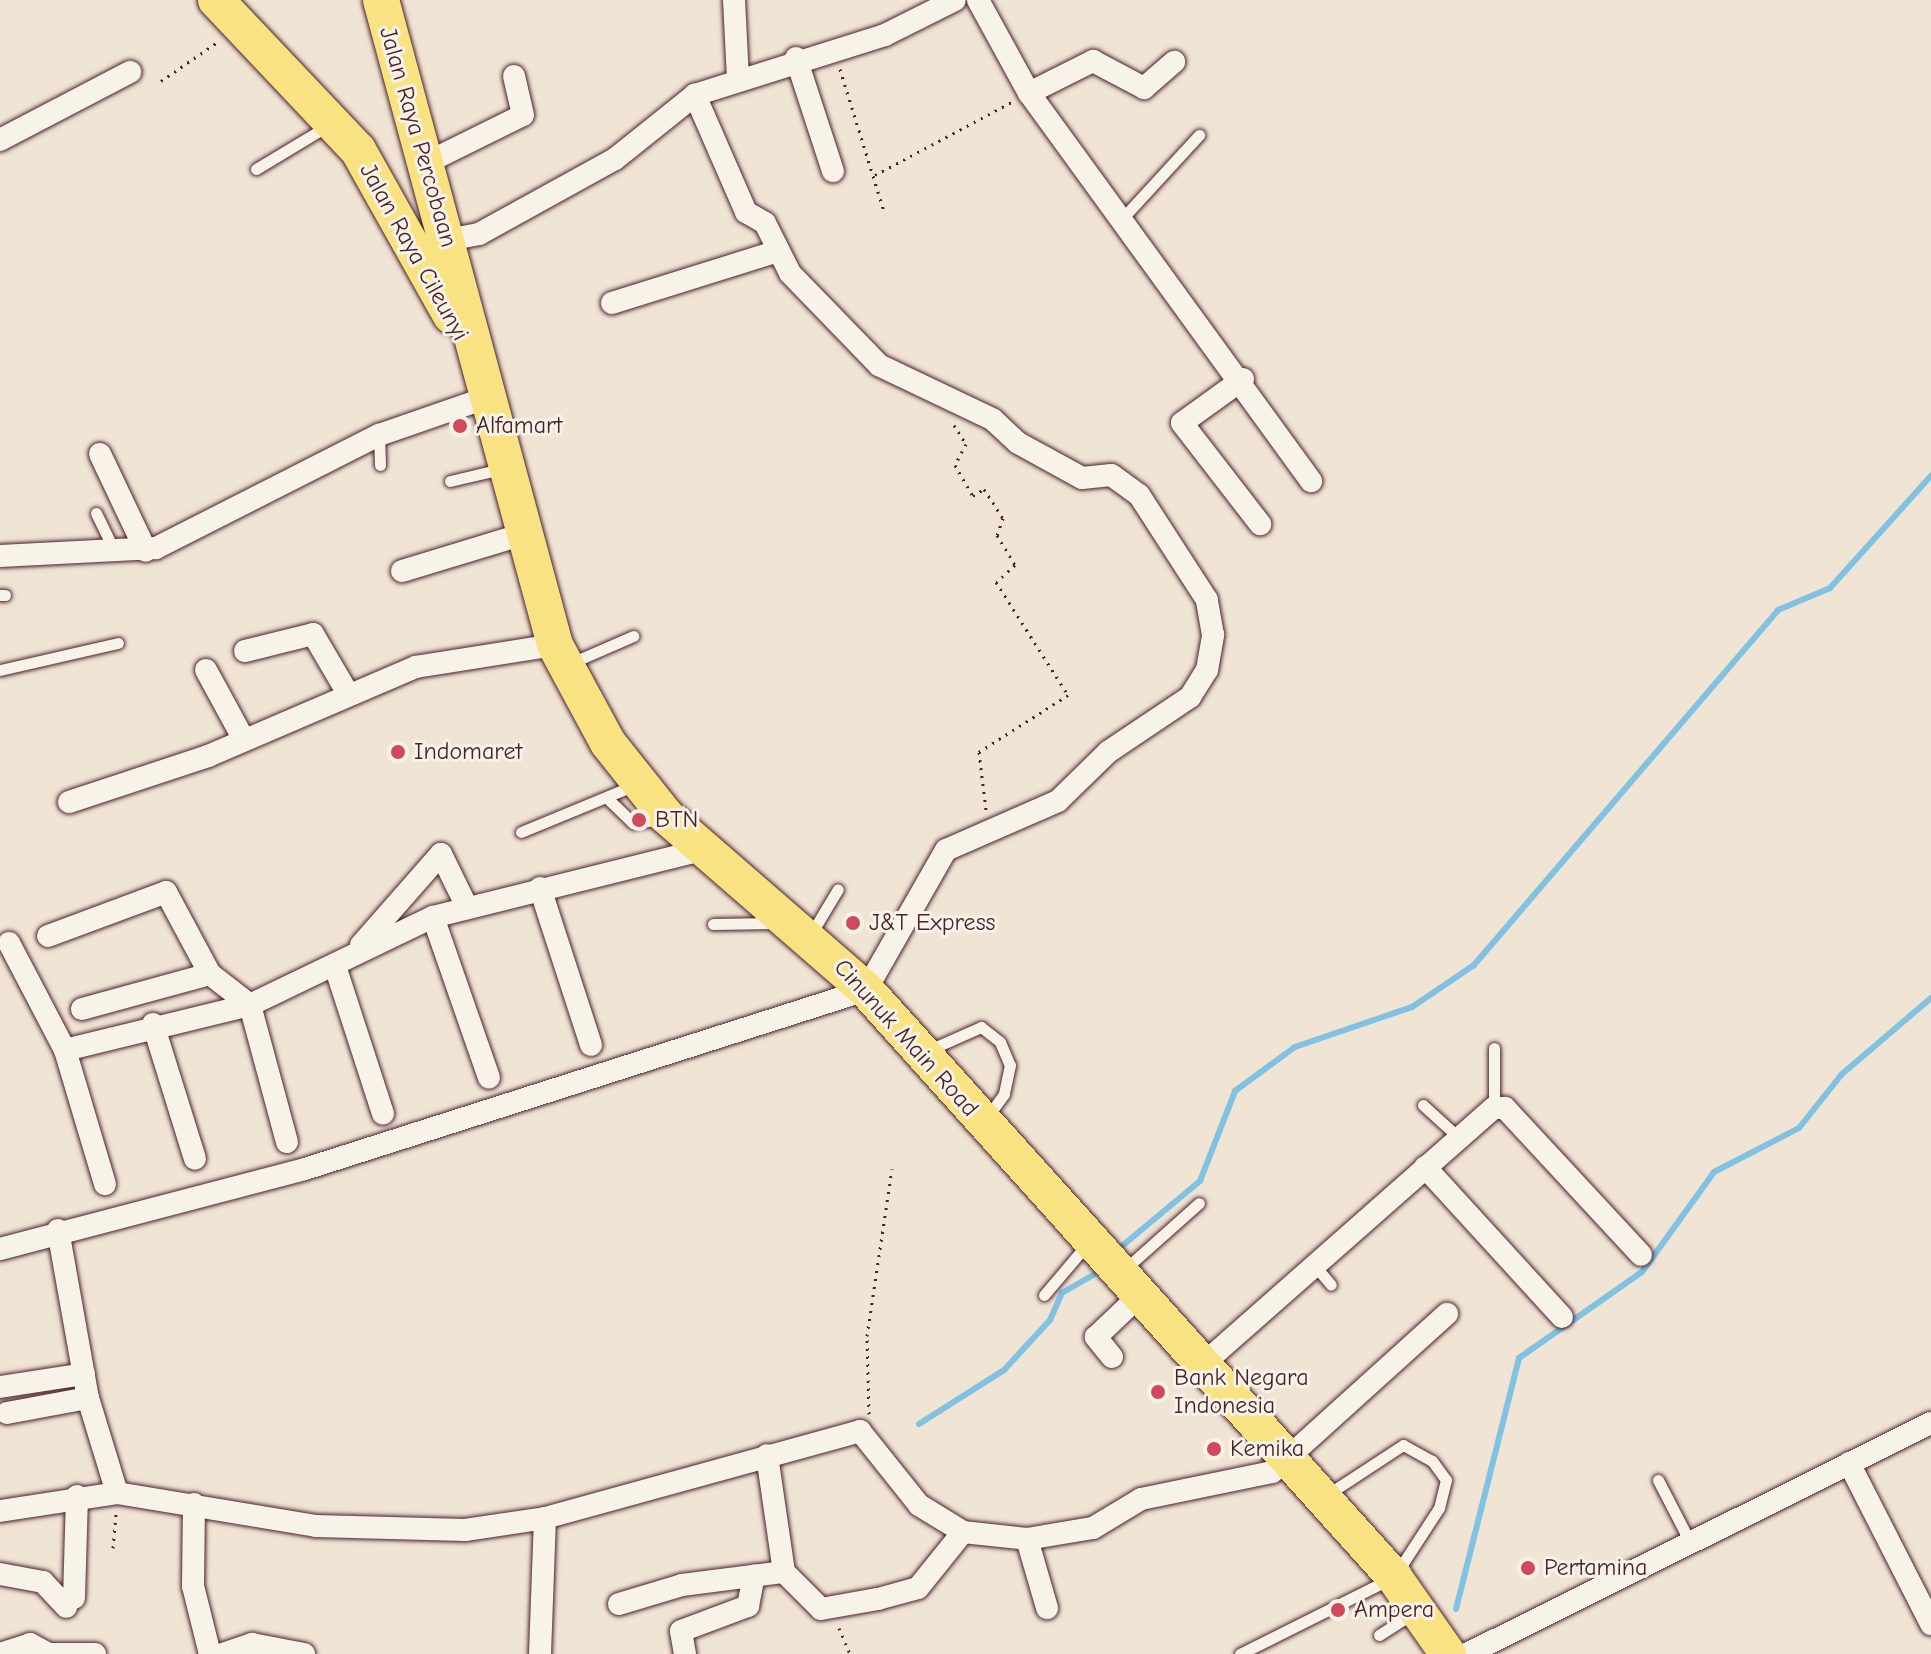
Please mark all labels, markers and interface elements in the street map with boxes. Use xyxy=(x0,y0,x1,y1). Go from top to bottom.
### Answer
street label: Jalan Raya Percobaan xyxy=(373,24,463,250)
street label: Jalan Raya Cileunyi xyxy=(353,158,475,346)
place label: Alfamart xyxy=(476,412,562,440)
marker: Alfamart xyxy=(451,417,469,435)
place label: Indomaret xyxy=(414,738,522,766)
marker: Indomaret xyxy=(389,743,407,761)
place label: BTN xyxy=(655,806,698,834)
marker: BTN xyxy=(630,811,648,829)
place label: J&T Express xyxy=(869,909,996,937)
marker: J&T Express xyxy=(844,914,862,932)
street label: Cinunuk Main Road xyxy=(828,953,984,1123)
place label: Bank Negara Indonesia xyxy=(1174,1364,1309,1420)
marker: Bank Negara Indonesia xyxy=(1149,1383,1167,1401)
place label: Kemika xyxy=(1230,1435,1304,1463)
marker: Kemika xyxy=(1205,1440,1223,1458)
place label: Pertamina xyxy=(1544,1554,1647,1582)
marker: Pertamina xyxy=(1519,1559,1537,1577)
place label: Ampera xyxy=(1354,1596,1434,1624)
marker: Ampera xyxy=(1329,1601,1347,1619)

